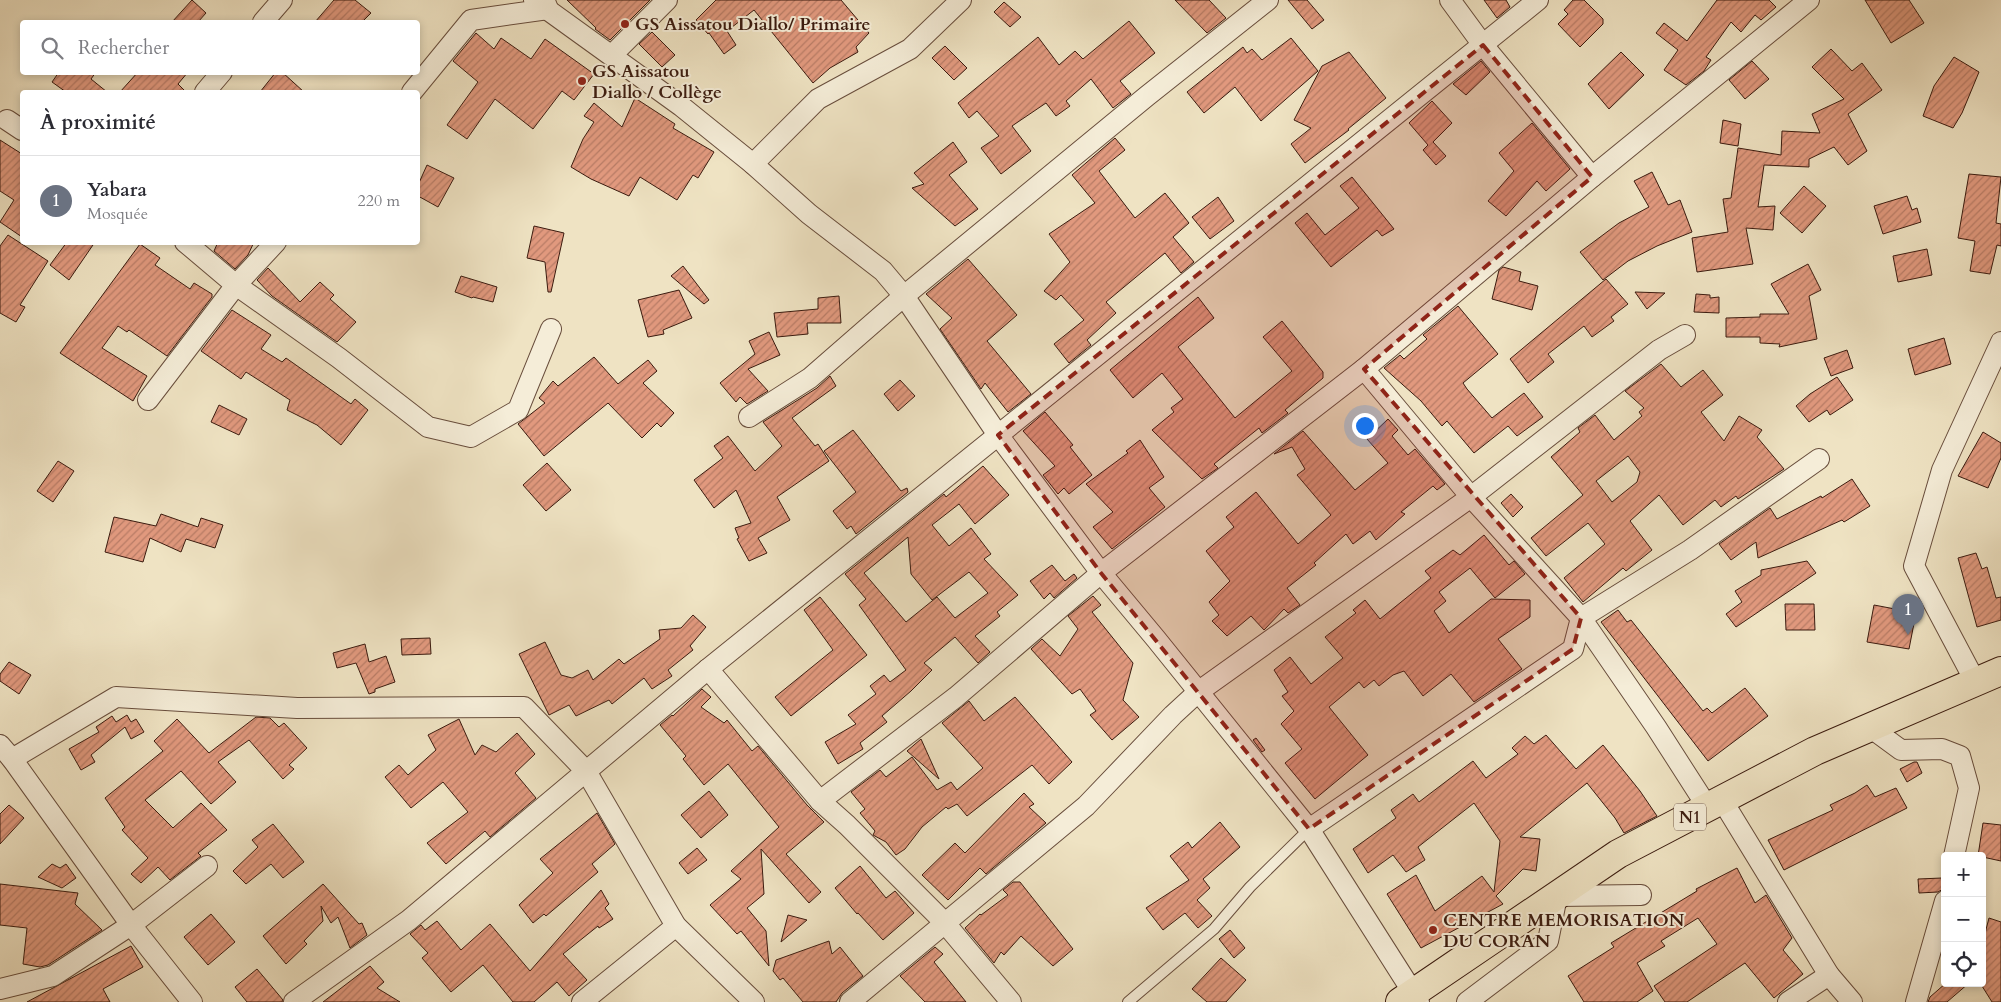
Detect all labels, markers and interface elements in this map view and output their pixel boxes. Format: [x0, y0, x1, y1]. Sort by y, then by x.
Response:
place label: GS Aissatou Diallo/ Primaire [635, 12, 871, 37]
marker: GS Aissatou Diallo/ Primaire [619, 18, 631, 30]
search box [20, 20, 420, 75]
icon: search [38, 34, 66, 62]
text: Rechercher [78, 35, 169, 61]
place label: GS Aissatou Diallo / Collège [592, 59, 722, 105]
marker: GS Aissatou Diallo / Collège [576, 75, 588, 87]
text: À proximité [40, 108, 156, 137]
text: Yabara [87, 177, 147, 203]
text: 1 [52, 190, 60, 212]
text: 220 m [358, 190, 400, 212]
text: Mosquée [87, 203, 148, 225]
your location [1352, 413, 1378, 439]
pin: 1 [1892, 594, 1924, 635]
road number: N1 [1674, 804, 1706, 830]
map controls [1941, 852, 1986, 987]
button: + [1941, 852, 1986, 897]
button: − [1941, 897, 1986, 942]
place label: CENTRE MEMORISATION DU CORAN [1443, 908, 1685, 954]
marker: CENTRE MEMORISATION DU CORAN [1427, 924, 1439, 936]
button: locate [1941, 942, 1986, 987]

